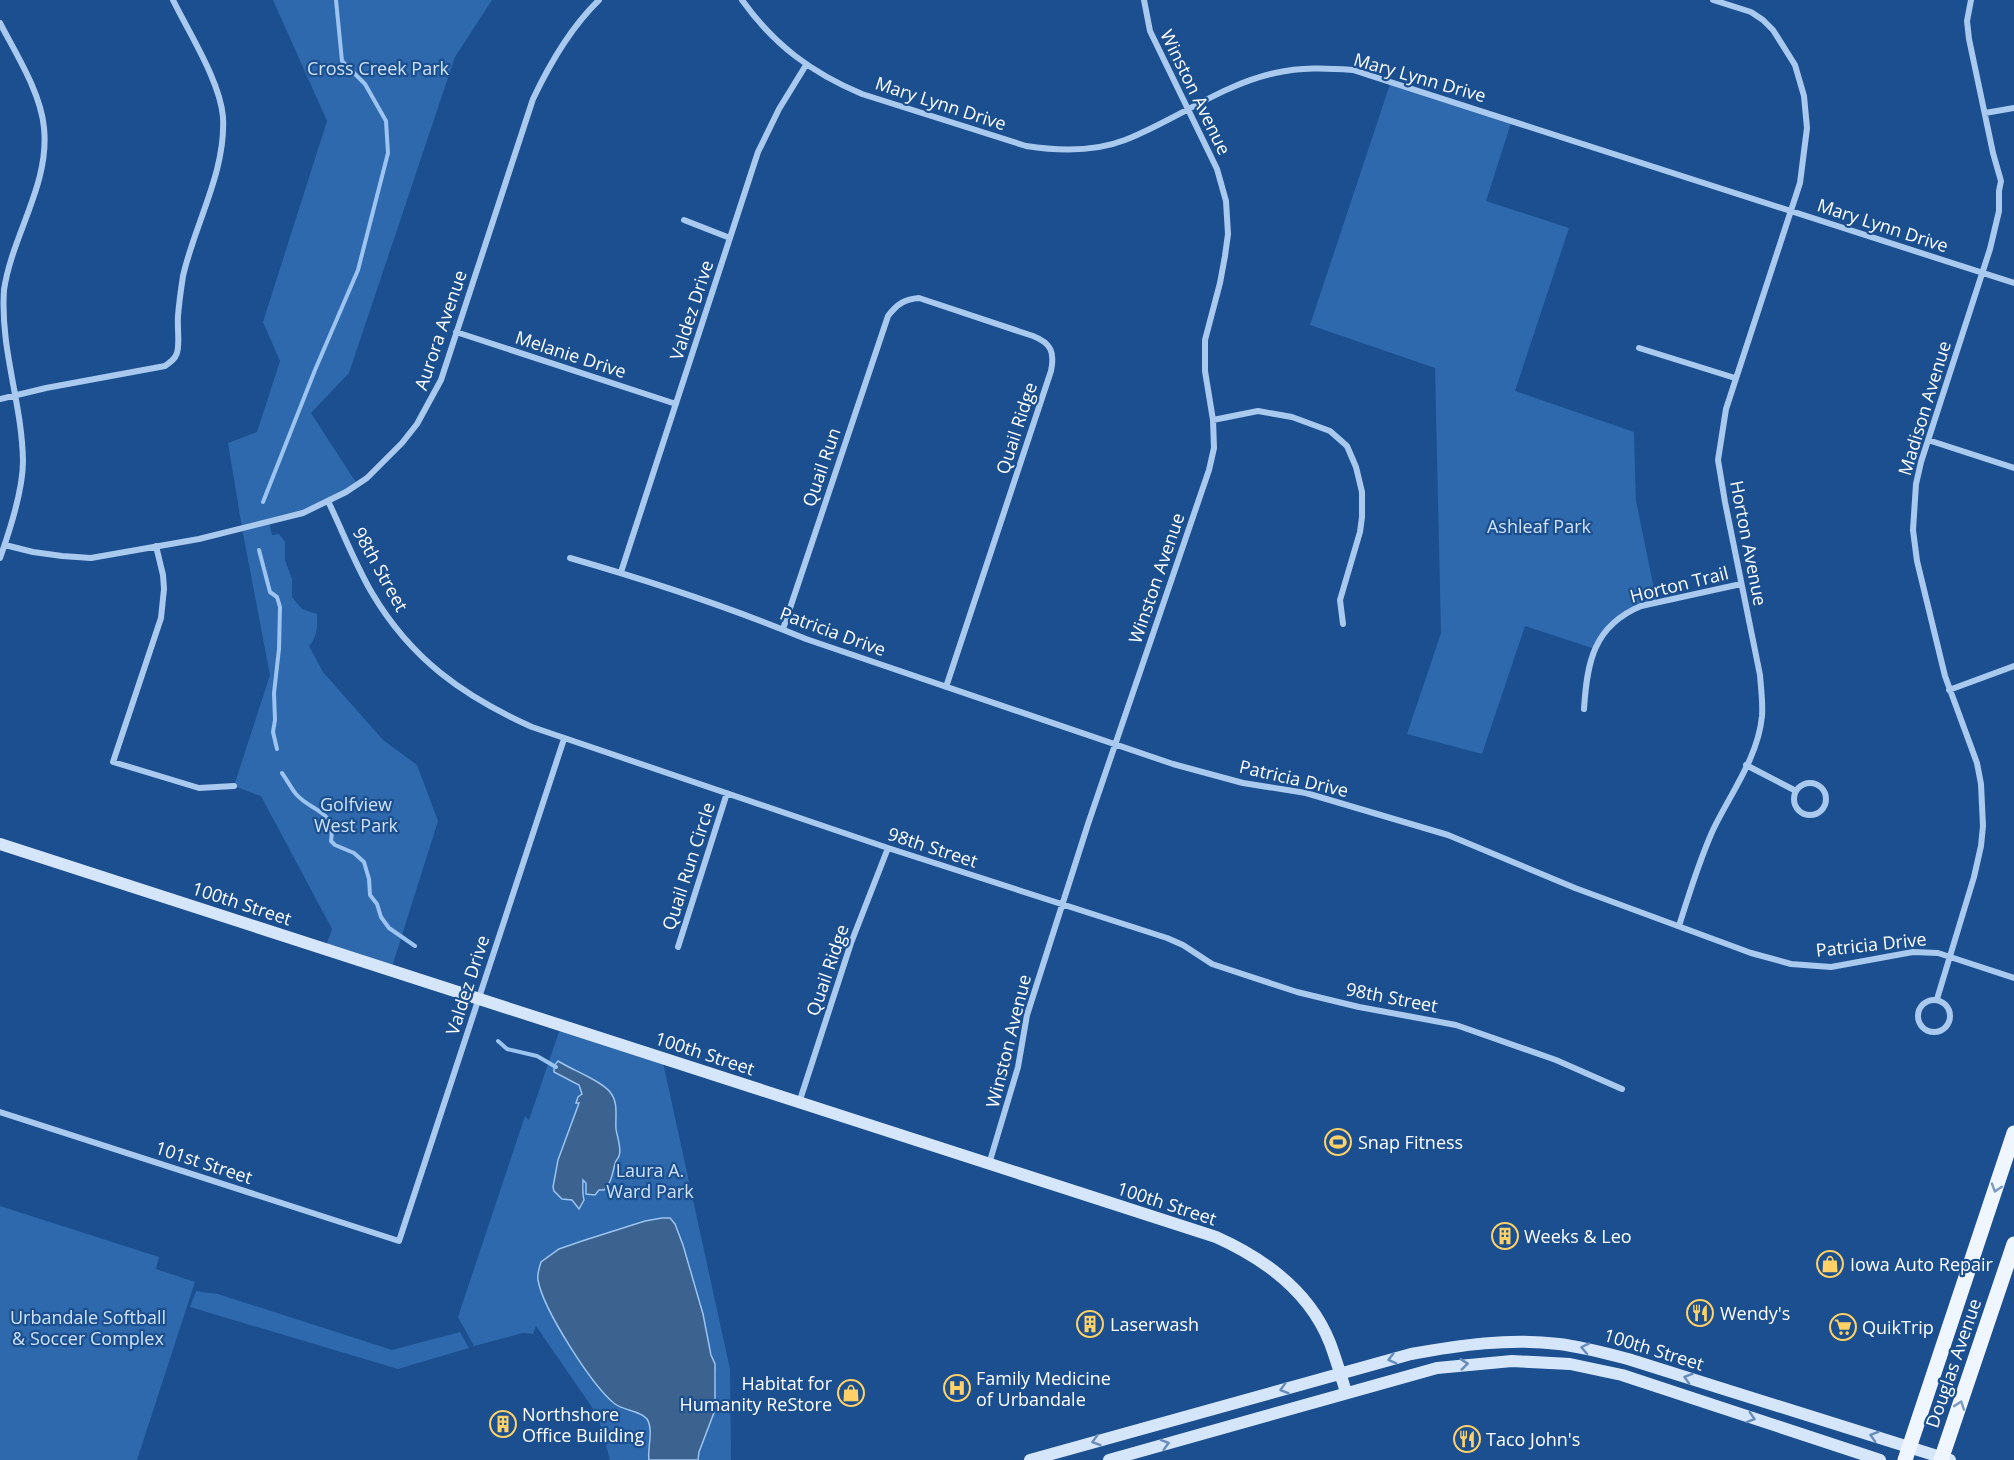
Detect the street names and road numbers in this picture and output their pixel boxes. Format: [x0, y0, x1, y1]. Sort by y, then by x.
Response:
street label: Winston Avenue [1155, 25, 1237, 159]
street label: Mary Lynn Drive [1351, 47, 1489, 107]
street label: Mary Lynn Drive [872, 71, 1010, 135]
street label: Mary Lynn Drive [1814, 193, 1952, 257]
street label: Valdez Drive [664, 257, 718, 363]
street label: Aurora Avenue [408, 267, 472, 393]
street label: Melanie Drive [512, 325, 630, 383]
street label: Madison Avenue [1892, 338, 1956, 478]
street label: Quail Ridge [990, 379, 1042, 477]
street label: Quail Run [796, 424, 846, 510]
street label: Horton Avenue [1725, 478, 1773, 608]
street label: Winston Avenue [1122, 510, 1190, 646]
street label: 98th Street [348, 523, 414, 615]
street label: Horton Trail [1627, 560, 1731, 608]
street label: Patricia Drive [777, 601, 889, 661]
street label: Patricia Drive [1237, 754, 1351, 802]
street label: Quail Run Circle [656, 799, 720, 933]
street label: 98th Street [885, 821, 981, 873]
street label: 100th Street [189, 876, 295, 930]
street label: Quail Ridge [800, 921, 854, 1019]
street label: Patricia Drive [1815, 926, 1927, 962]
street label: Valdez Drive [440, 932, 494, 1038]
street label: Winston Avenue [980, 972, 1036, 1110]
street label: 98th Street [1344, 976, 1440, 1018]
street label: 100th Street [652, 1026, 758, 1080]
street label: 101st Street [152, 1135, 256, 1189]
street label: 100th Street [1114, 1176, 1220, 1230]
street label: Douglas Avenue [1920, 1295, 1986, 1431]
street label: 100th Street [1601, 1322, 1707, 1376]

